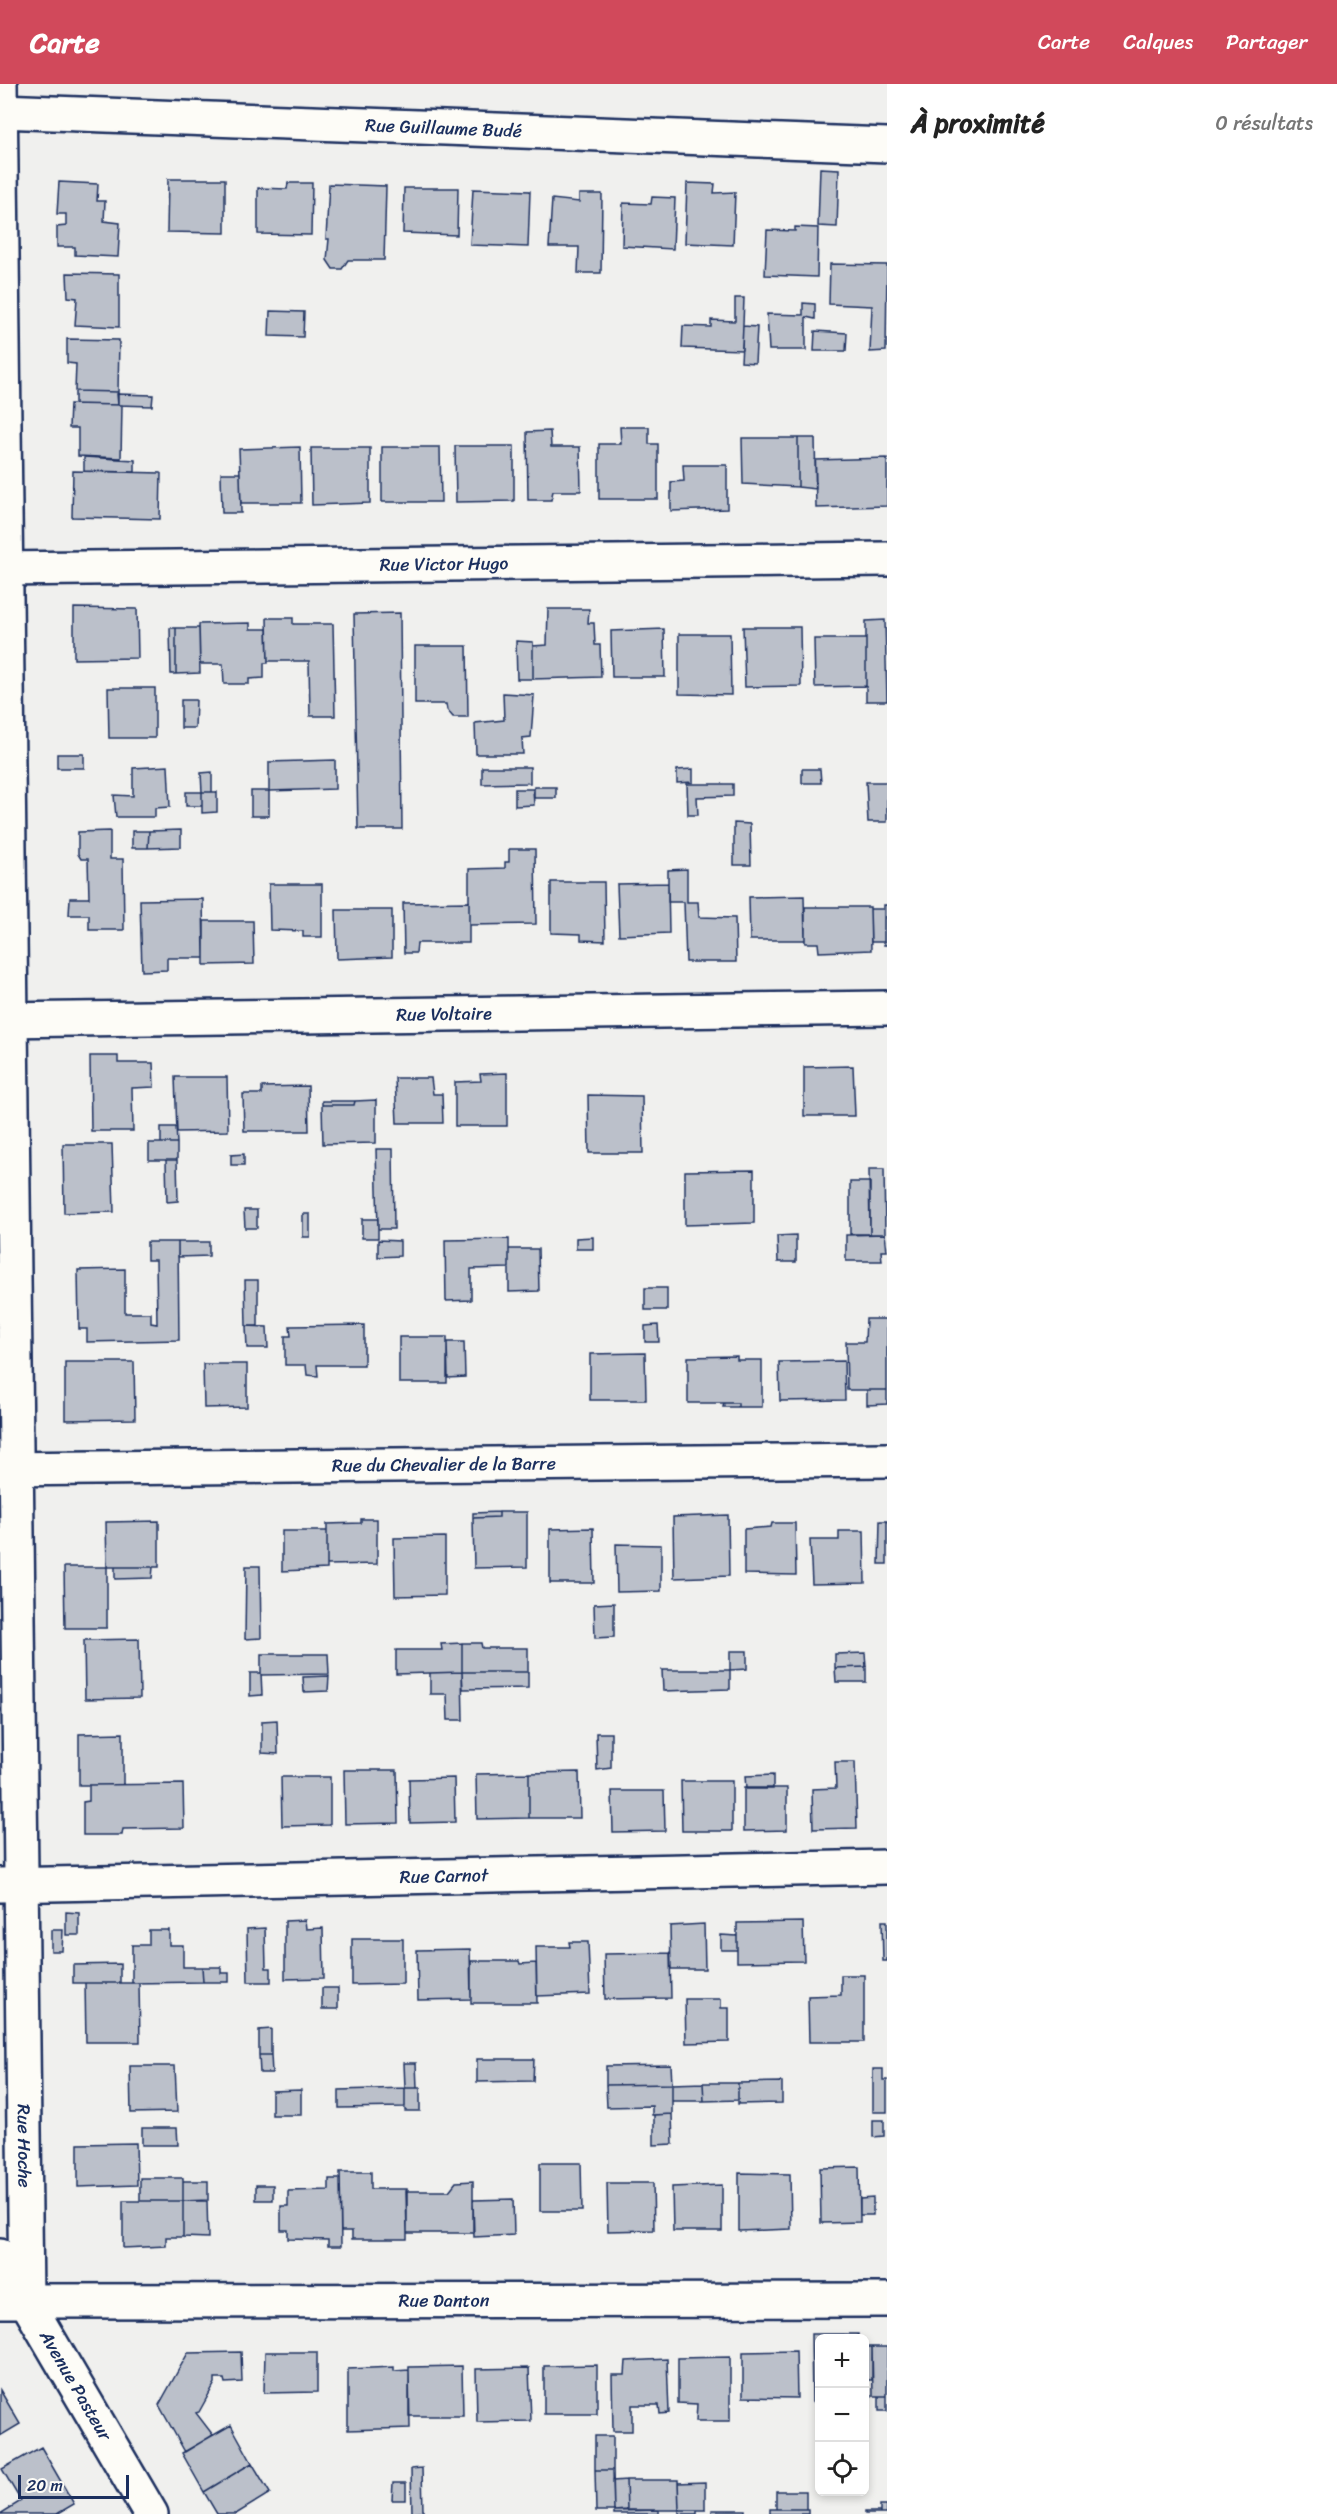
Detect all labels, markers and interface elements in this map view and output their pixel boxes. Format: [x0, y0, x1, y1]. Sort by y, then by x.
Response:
text: Carte [30, 18, 100, 67]
text: Carte [1038, 23, 1090, 61]
text: Calques [1123, 23, 1193, 61]
text: Partager [1226, 23, 1307, 61]
text: À proximité [911, 100, 1045, 146]
text: 0 résultats [1215, 106, 1313, 141]
street label: Rue Guillaume Budé [365, 109, 523, 147]
street label: Rue Victor Hugo [379, 547, 509, 581]
street label: Rue Voltaire [396, 997, 492, 1031]
street label: Rue du Chevalier de la Barre [332, 1447, 556, 1482]
street label: Rue Carnot [399, 1859, 489, 1893]
street label: Rue Hoche [8, 2104, 41, 2188]
street label: Rue Danton [399, 2284, 490, 2317]
street label: Avenue Pasteur [30, 2323, 122, 2448]
map controls [815, 2334, 869, 2496]
button: + [815, 2334, 869, 2388]
button: − [815, 2388, 869, 2442]
button: locate [815, 2442, 869, 2496]
text: 20 m [27, 2471, 63, 2500]
scale bar [18, 2472, 129, 2500]

